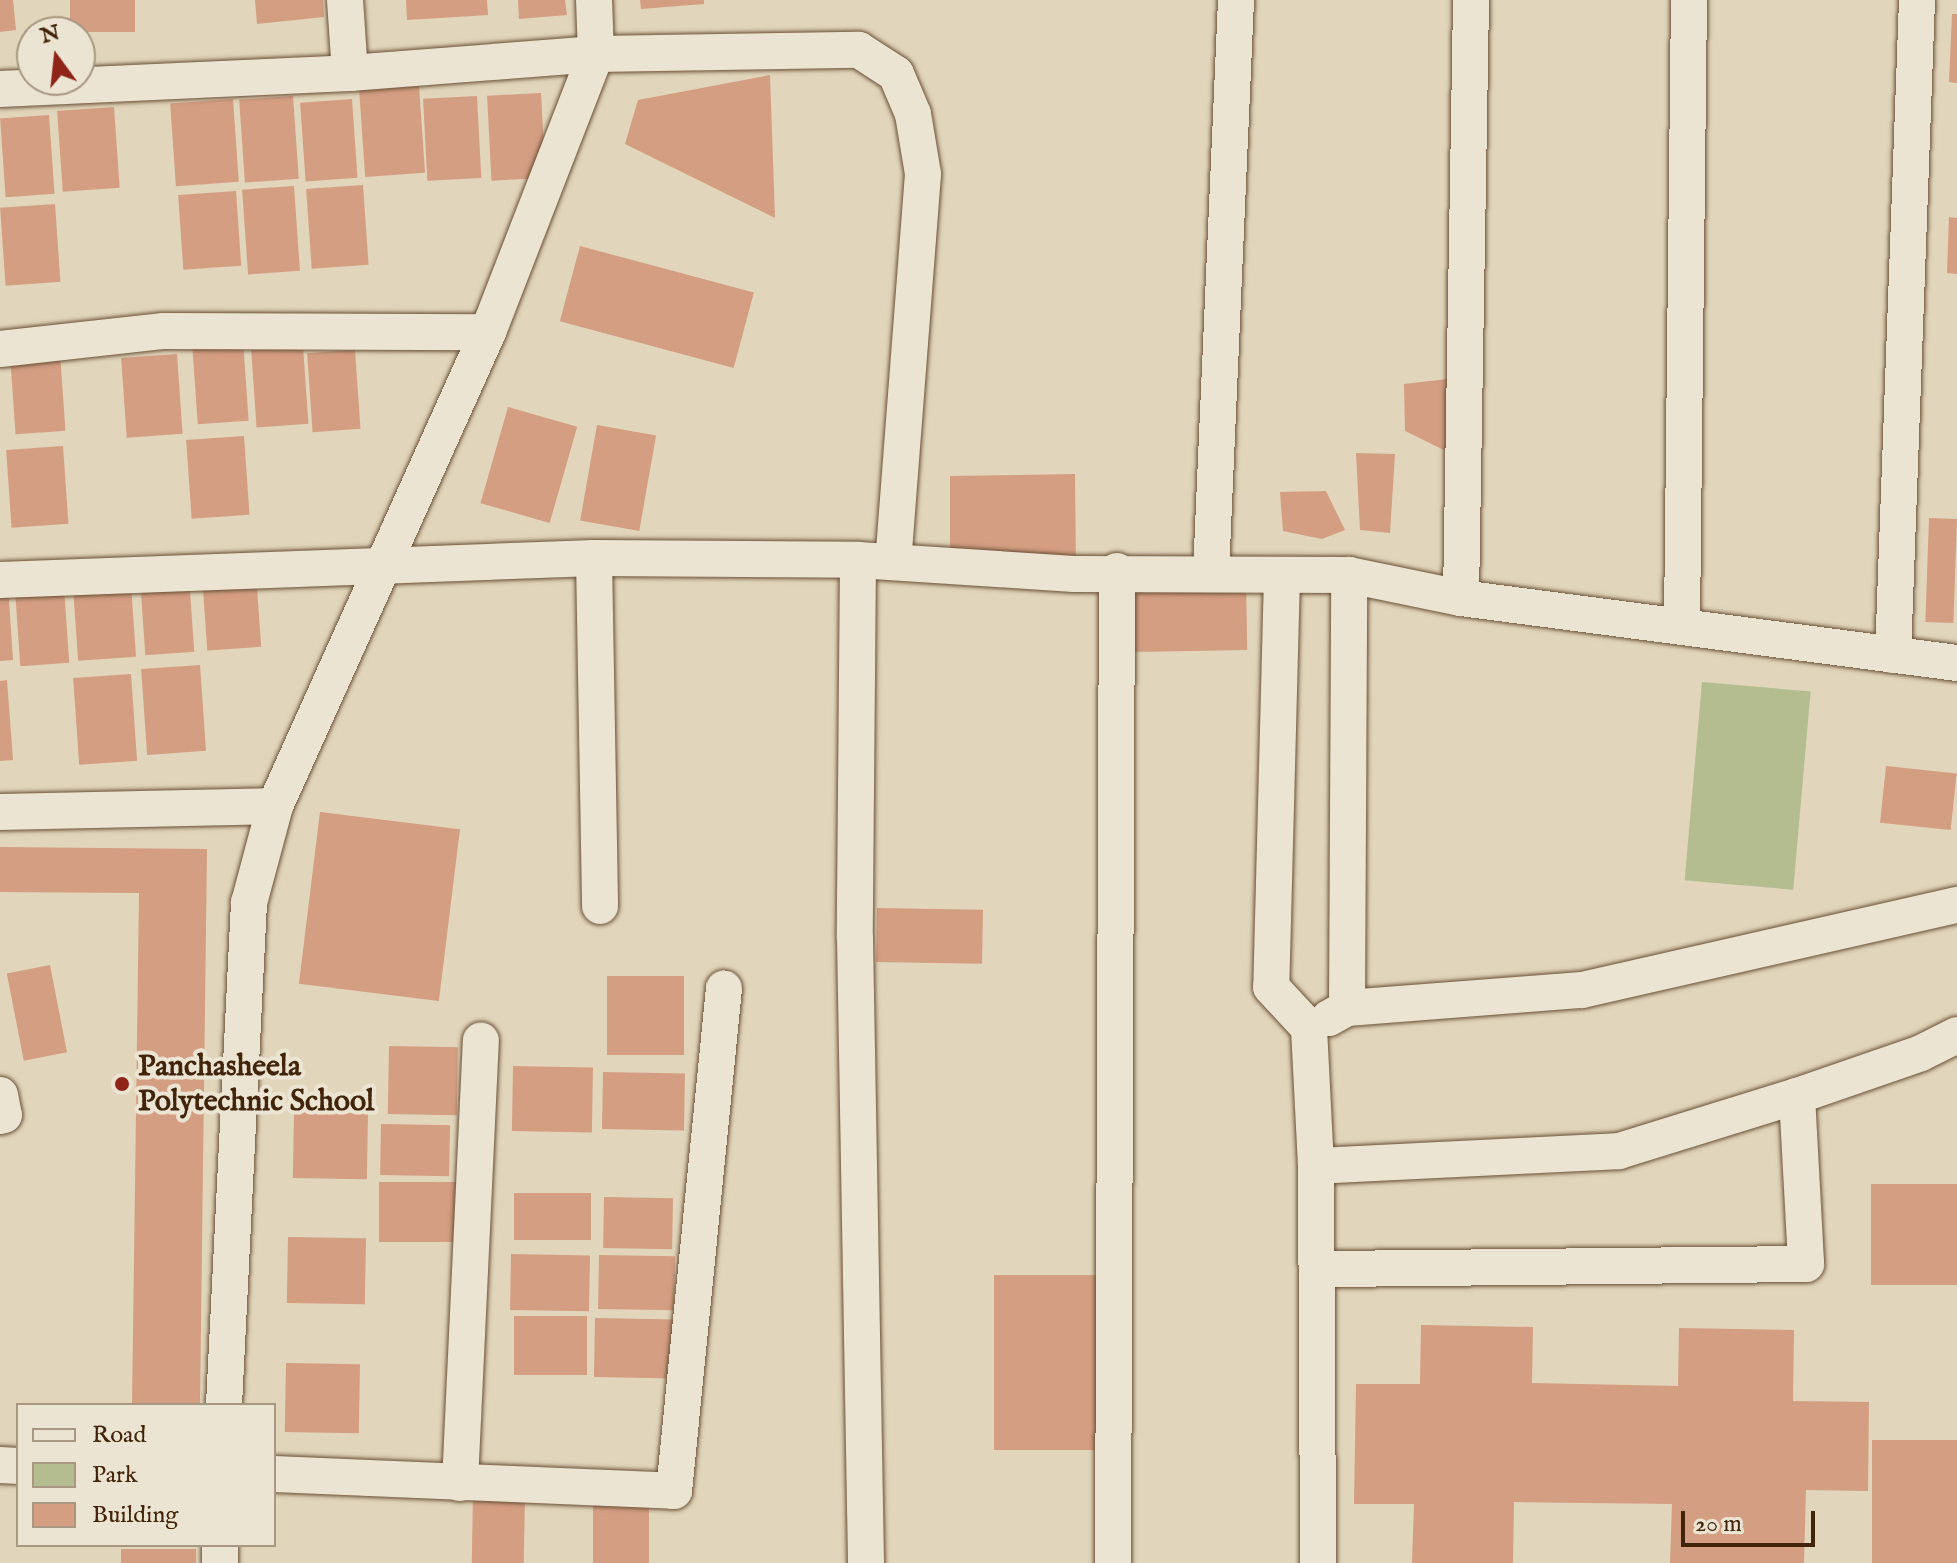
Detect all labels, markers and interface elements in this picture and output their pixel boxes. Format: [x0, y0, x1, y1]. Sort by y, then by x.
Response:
north arrow [16, 16, 96, 96]
text: N [37, 19, 63, 51]
place label: Panchasheela Polytechnic School [138, 1049, 374, 1120]
marker: Panchasheela Polytechnic School [113, 1075, 131, 1093]
legend [16, 1403, 276, 1547]
text: Road [92, 1420, 146, 1451]
text: Park [92, 1460, 138, 1491]
scale bar [1685, 1495, 1819, 1545]
text: Building [92, 1500, 178, 1531]
text: 20 m [1695, 1509, 1742, 1540]

